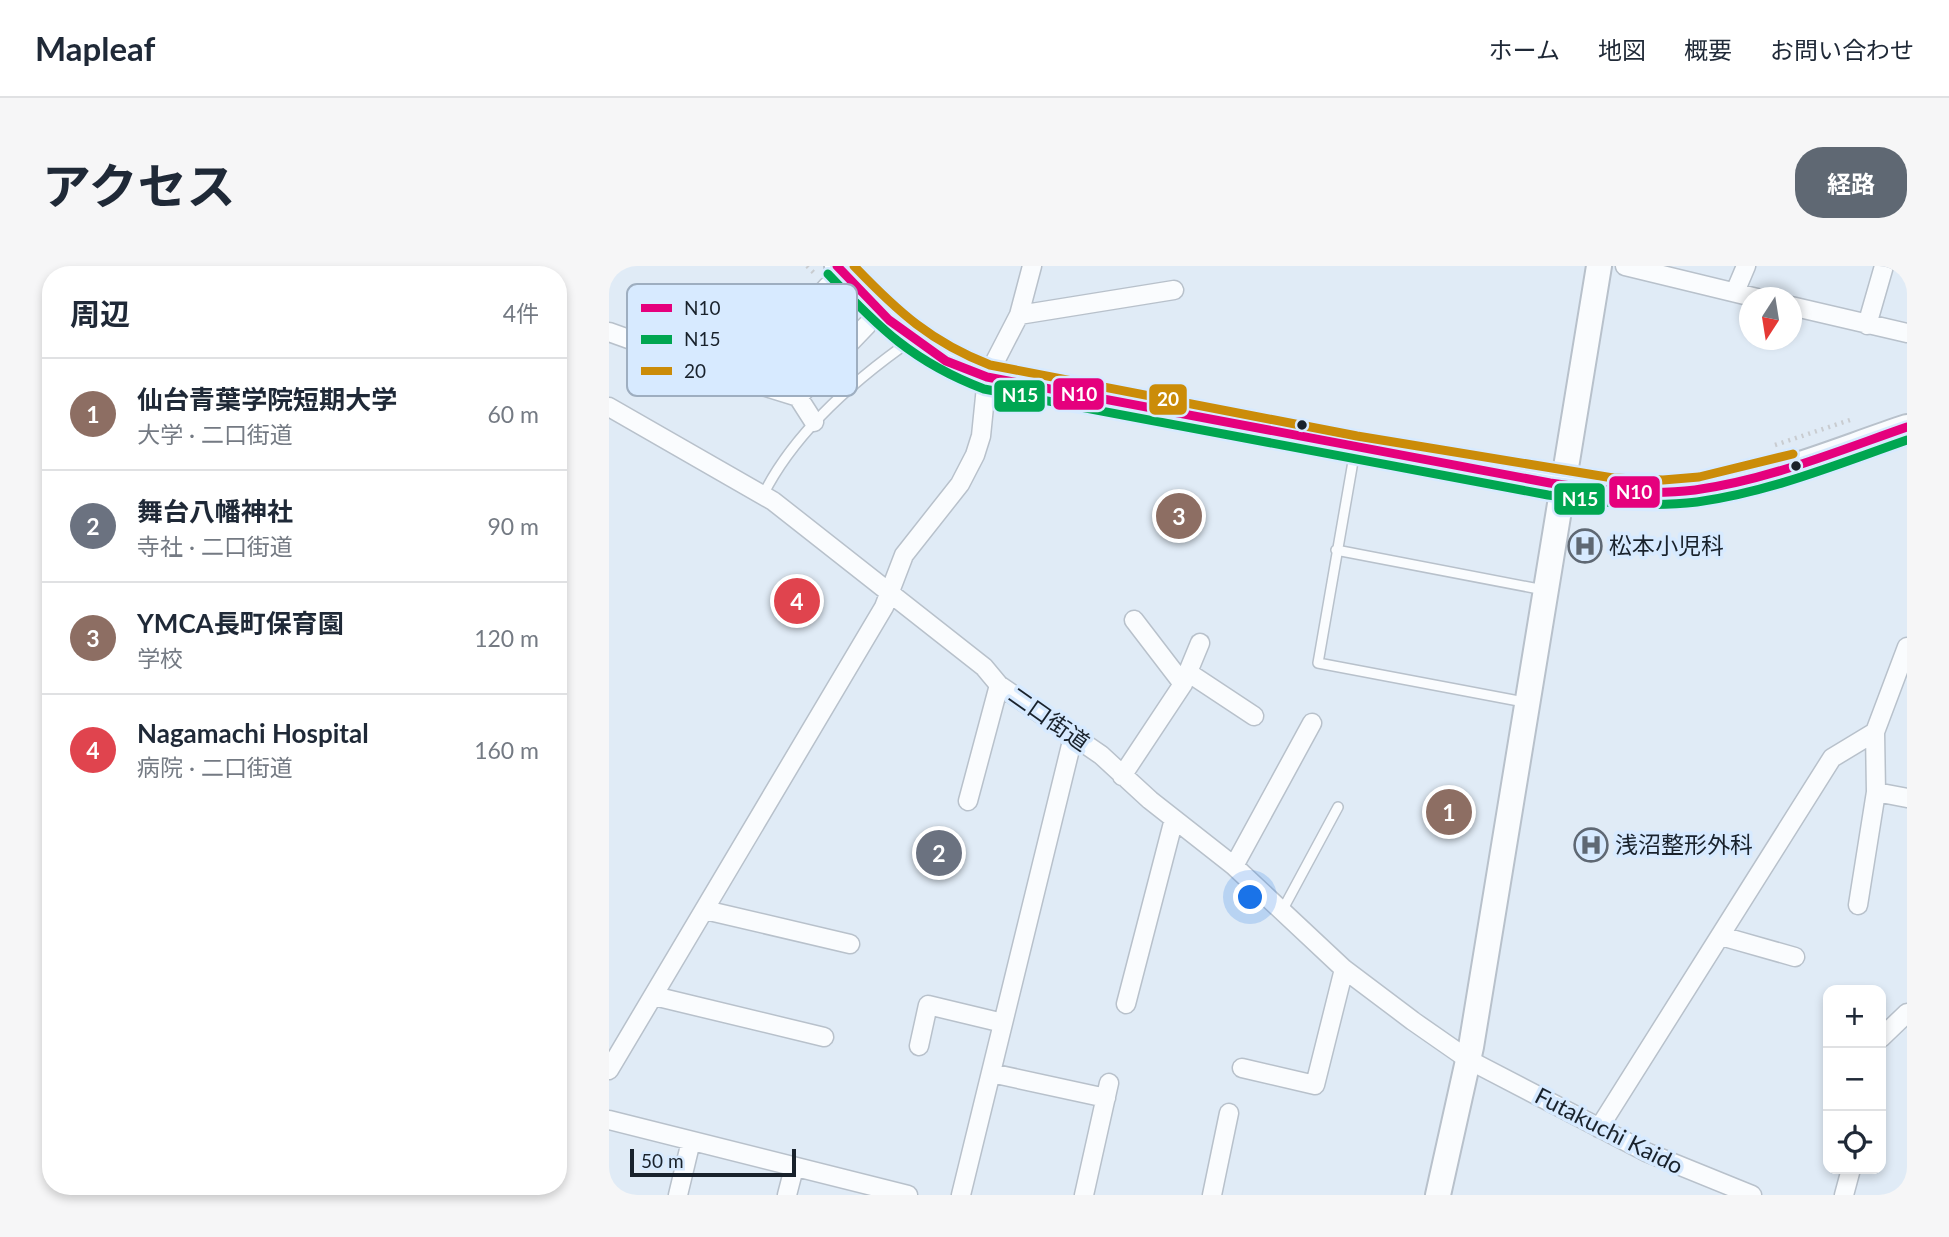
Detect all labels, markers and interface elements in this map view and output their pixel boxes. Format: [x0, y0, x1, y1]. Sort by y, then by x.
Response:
text: Mapleaf [35, 28, 155, 68]
text: ホーム [1489, 35, 1560, 64]
text: 地図 [1598, 35, 1646, 64]
text: 概要 [1684, 35, 1732, 64]
text: お問い合わせ [1770, 35, 1914, 64]
button: 経路 [1795, 147, 1907, 218]
text: アクセス [42, 156, 236, 214]
legend [627, 284, 857, 396]
north arrow [1739, 287, 1802, 350]
text: 周辺 [70, 295, 130, 331]
text: N10 [684, 296, 721, 319]
text: 4件 [503, 299, 539, 327]
text: N15 [684, 327, 721, 350]
text: 20 [684, 359, 706, 382]
line badge: N10 [1052, 377, 1105, 411]
line badge: N15 [993, 379, 1046, 413]
text: N10 [1061, 382, 1097, 405]
text: 仙台青葉学院短期大学 [137, 383, 397, 415]
text: N15 [1002, 383, 1038, 406]
line badge: 20 [1148, 383, 1188, 416]
text: 20 [1157, 387, 1179, 410]
text: 1 [86, 400, 100, 428]
text: 60 m [488, 400, 539, 428]
unlabelled marker [1295, 418, 1309, 432]
text: 大学 · 二口街道 [137, 420, 293, 448]
unlabelled marker [1789, 459, 1803, 473]
line badge: N10 [1608, 475, 1661, 509]
text: N10 [1616, 480, 1652, 503]
line badge: N15 [1553, 482, 1606, 516]
text: N15 [1562, 487, 1598, 510]
pin: 3 [1156, 490, 1202, 542]
text: 舞台八幡神社 [137, 495, 293, 527]
text: 2 [86, 512, 100, 540]
text: 90 m [488, 512, 539, 540]
hospital icon: 松本小児科 [1566, 527, 1604, 565]
place label: 松本小児科 [1609, 531, 1724, 559]
text: 寺社 · 二口街道 [137, 532, 293, 560]
pin: 4 [774, 575, 820, 627]
text: YMCA長町保育園 [137, 607, 344, 639]
text: 3 [86, 624, 100, 652]
text: 120 m [474, 624, 539, 652]
text: 学校 [137, 644, 183, 672]
street label: 二口街道 [1004, 680, 1095, 756]
text: Nagamachi Hospital [137, 717, 369, 749]
text: 4 [86, 736, 100, 764]
text: 160 m [474, 736, 539, 764]
text: 病院 · 二口街道 [137, 753, 293, 781]
pin: 1 [1426, 786, 1472, 838]
hospital icon: 浅沼整形外科 [1572, 826, 1610, 864]
pin: 2 [916, 827, 962, 879]
place label: 浅沼整形外科 [1615, 830, 1753, 858]
your location [1233, 880, 1267, 914]
map controls [1823, 985, 1886, 1174]
button: + [1823, 985, 1886, 1048]
button: − [1823, 1048, 1886, 1111]
street label: Futakuchi Kaido [1531, 1081, 1688, 1179]
button: locate [1823, 1111, 1886, 1174]
scale bar [630, 1146, 796, 1178]
text: 50 m [641, 1149, 684, 1172]

